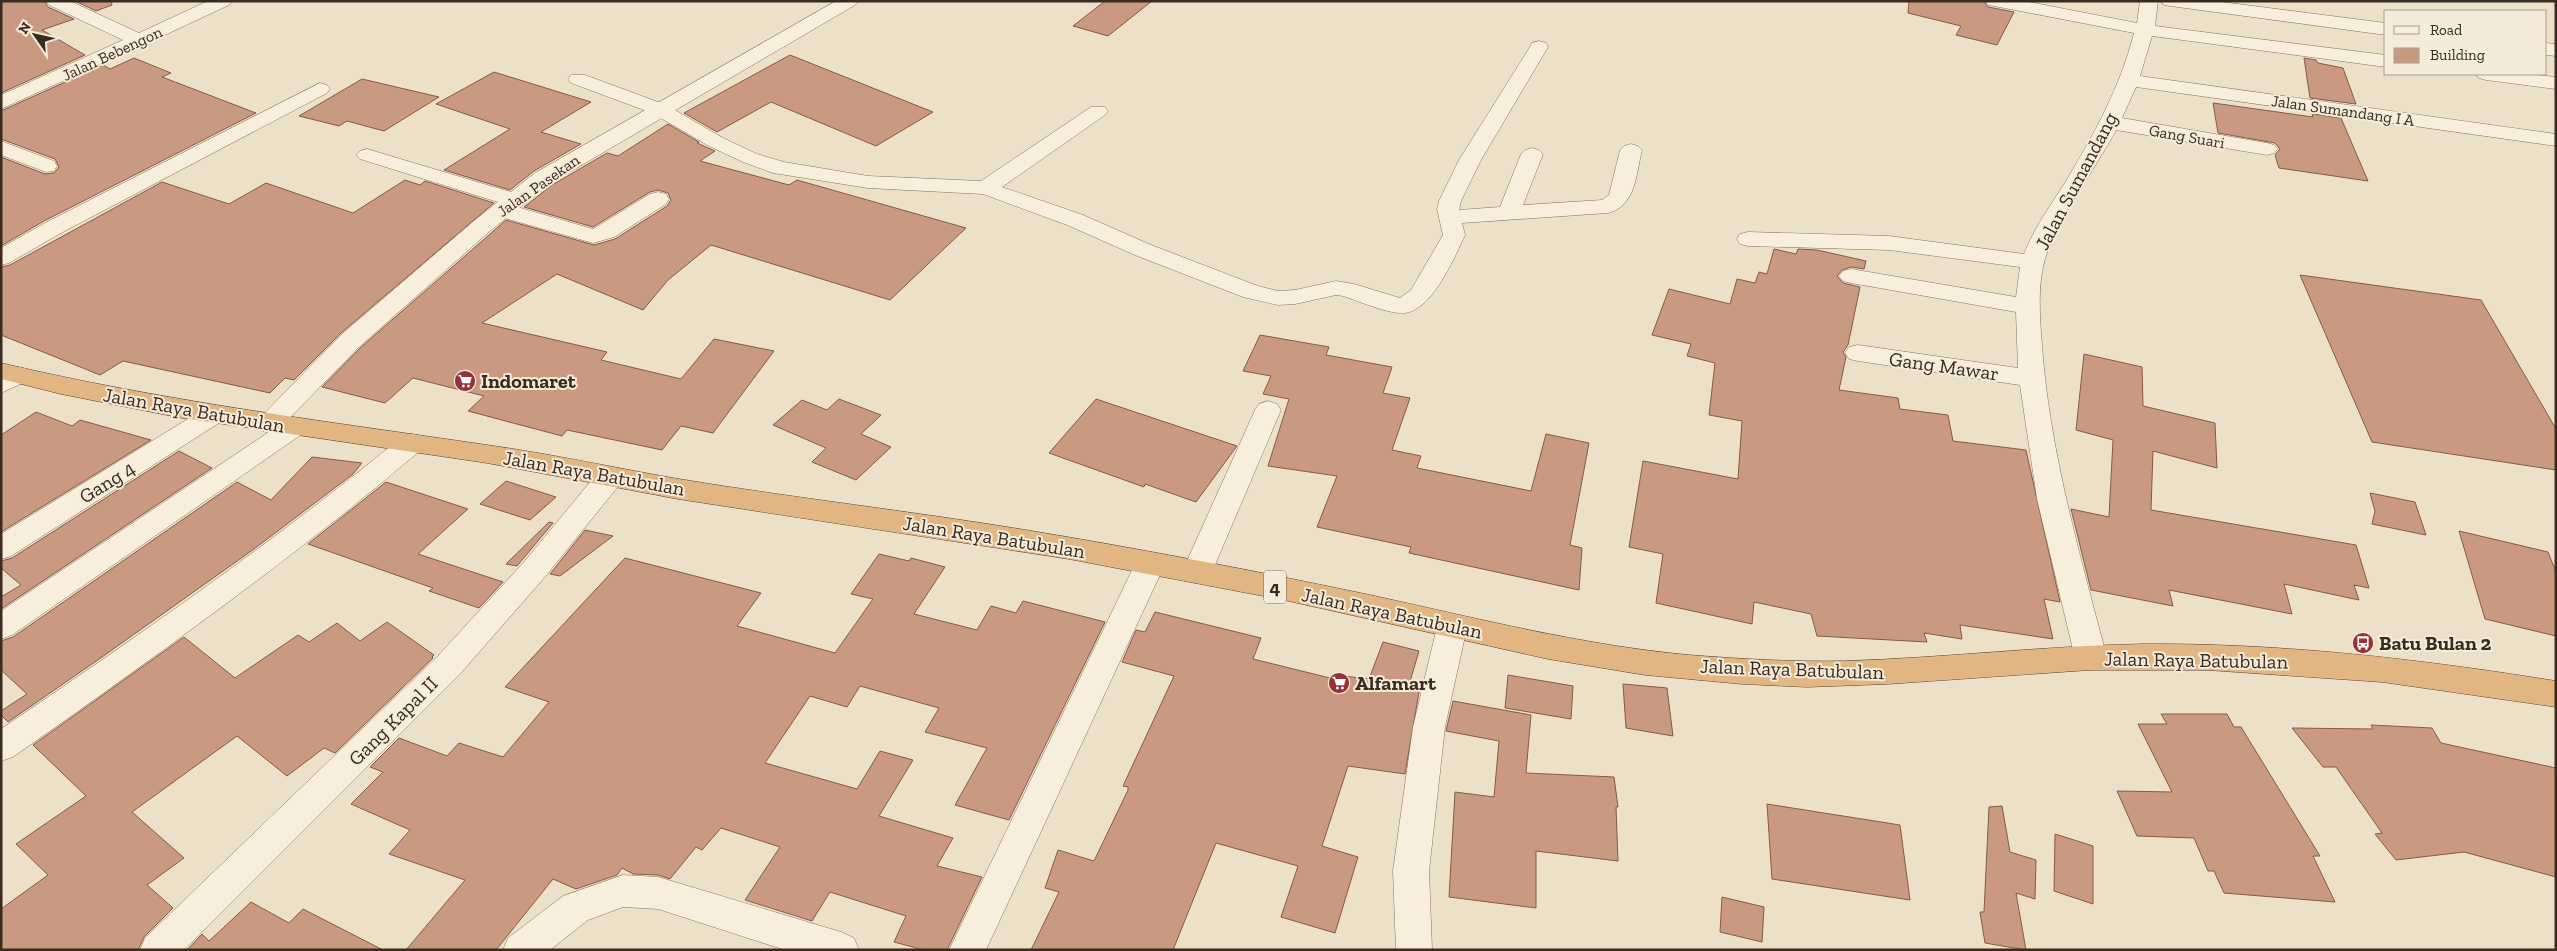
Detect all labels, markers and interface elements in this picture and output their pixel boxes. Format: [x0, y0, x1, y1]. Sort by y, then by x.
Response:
north arrow [10, 10, 60, 60]
legend [2384, 10, 2547, 75]
text: N [15, 19, 35, 37]
text: Road [2430, 21, 2463, 39]
street label: Jalan Bebengon [59, 22, 166, 85]
text: Building [2430, 46, 2485, 64]
street label: Jalan Sumandang I A [2270, 91, 2416, 130]
street label: Jalan Sumandang [2030, 108, 2122, 254]
street label: Gang Suari [2147, 120, 2227, 153]
street label: Jalan Pasekan [494, 150, 584, 221]
street label: Gang Mawar [1888, 346, 2000, 386]
supermarket icon: Indomaret [453, 369, 477, 393]
place label: Indomaret [481, 369, 577, 393]
street label: Jalan Raya Batubulan [101, 382, 287, 438]
street label: Jalan Raya Batubulan [501, 445, 687, 501]
street label: Gang 4 [75, 455, 139, 508]
street label: Jalan Raya Batubulan [901, 511, 1087, 563]
road number: 4 [1264, 570, 1286, 604]
street label: Jalan Raya Batubulan [1300, 582, 1485, 644]
bus stop icon: Batu Bulan 2 [2351, 631, 2375, 655]
place label: Batu Bulan 2 [2379, 631, 2492, 655]
street label: Jalan Raya Batubulan [2104, 646, 2289, 674]
street label: Jalan Raya Batubulan [1700, 654, 1885, 684]
street label: Gang Kapal II [343, 671, 443, 771]
supermarket icon: Alfamart [1327, 671, 1351, 695]
place label: Alfamart [1355, 671, 1437, 695]

